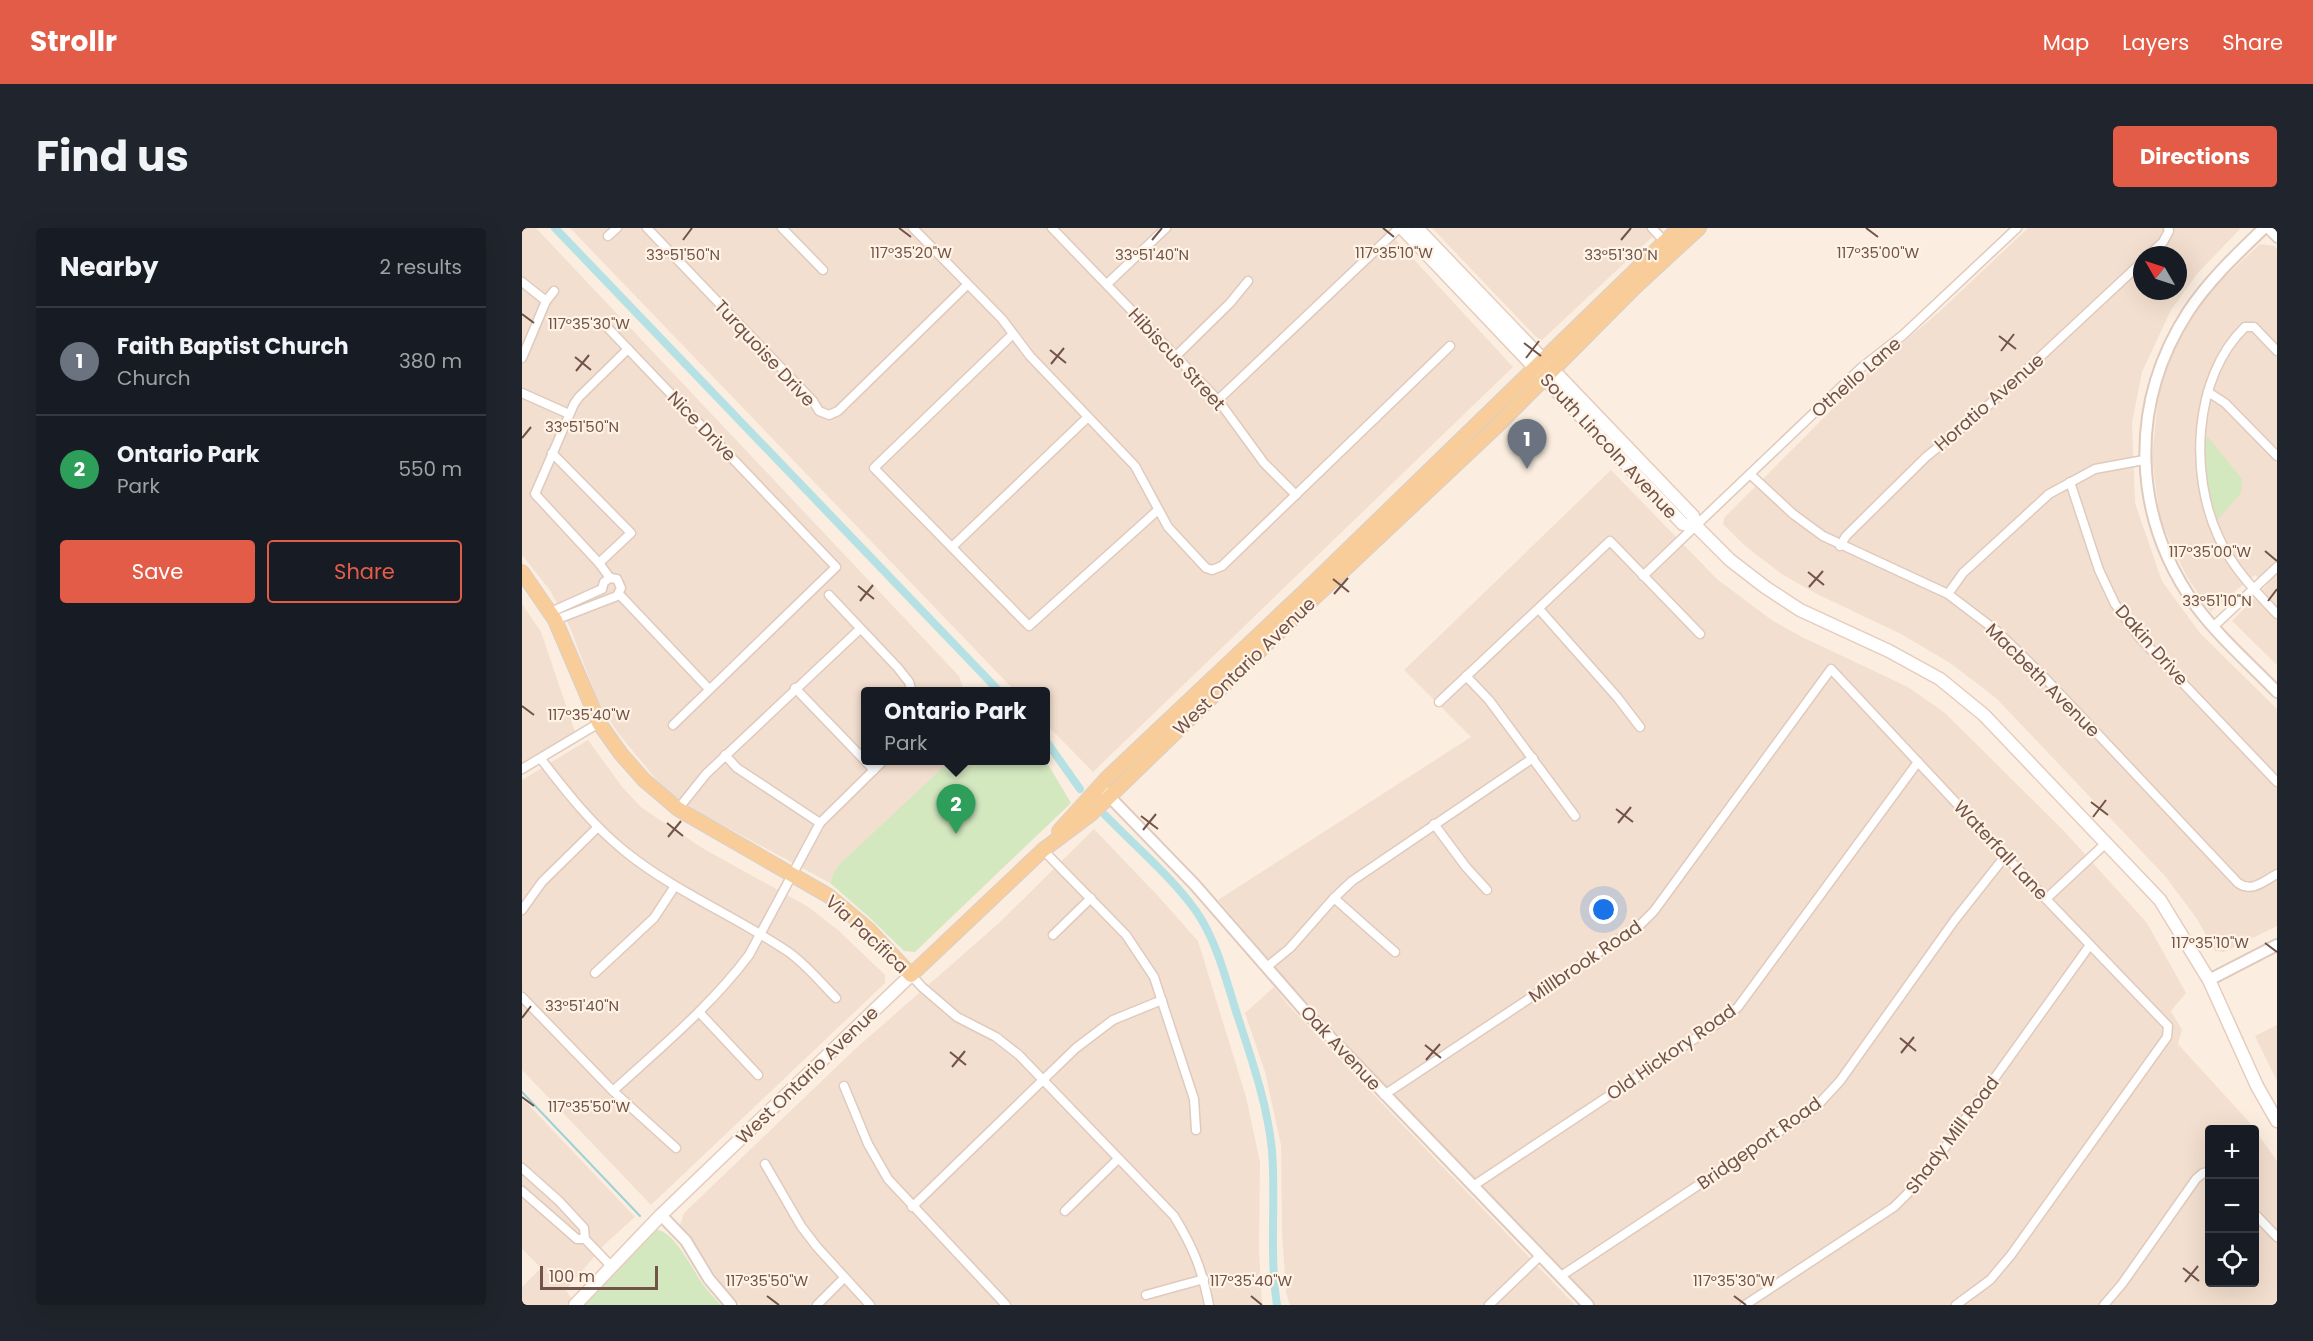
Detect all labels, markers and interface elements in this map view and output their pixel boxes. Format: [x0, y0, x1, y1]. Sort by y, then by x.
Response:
text: Strollr [30, 22, 117, 61]
text: Map [2043, 28, 2089, 57]
text: Layers [2122, 28, 2189, 57]
text: Share [2222, 28, 2283, 57]
button: Directions [2113, 126, 2277, 187]
text: Find us [36, 127, 189, 186]
text: 117°35'20"W [870, 242, 952, 263]
text: 117°35'10"W [1355, 242, 1433, 263]
text: 117°35'00"W [1837, 242, 1920, 263]
text: 33°51'50"N [646, 244, 720, 265]
text: 33°51'40"N [1115, 244, 1189, 265]
text: 33°51'30"N [1584, 244, 1658, 265]
north arrow [2133, 246, 2187, 300]
text: Nearby [60, 249, 158, 285]
text: 2 results [379, 253, 462, 281]
street label: Turquoise Drive [709, 294, 821, 412]
street label: Hibiscus Street [1123, 302, 1231, 416]
text: 117°35'30"W [548, 313, 630, 334]
text: Faith Baptist Church [117, 331, 349, 362]
street label: Othello Lane [1806, 331, 1906, 423]
text: 1 [76, 347, 83, 375]
text: 380 m [399, 347, 462, 375]
street label: Horatio Avenue [1929, 347, 2049, 457]
text: Church [117, 364, 190, 392]
street label: South Lincoln Avenue [1535, 368, 1683, 524]
street label: Nice Drive [662, 385, 742, 467]
text: 33°51'50"N [545, 416, 619, 437]
pin: 1 [1508, 420, 1546, 469]
text: Ontario Park [117, 439, 259, 470]
text: 2 [74, 455, 85, 483]
text: 550 m [398, 455, 462, 483]
text: Park [117, 472, 160, 500]
button: Save [60, 540, 255, 603]
button: Share [267, 540, 462, 603]
text: 117°35'00"W [2169, 541, 2252, 562]
text: 33°51'10"N [2182, 590, 2252, 611]
street label: West Ontario Avenue [1167, 591, 1321, 741]
street label: Dakin Drive [2110, 599, 2194, 691]
street label: Macbeth Avenue [1980, 617, 2106, 743]
popup [861, 687, 1050, 765]
text: Ontario Park [884, 696, 1027, 727]
text: 117°35'40"W [548, 704, 631, 725]
text: Park [884, 729, 927, 757]
pin: 2 [936, 784, 976, 834]
street label: Waterfall Lane [1948, 794, 2054, 906]
street label: Via Pacifica [820, 889, 914, 979]
your location [1589, 895, 1618, 924]
street label: Millbrook Road [1523, 914, 1647, 1008]
text: 117°35'10"W [2171, 932, 2249, 953]
text: 33°51'40"N [545, 995, 619, 1016]
street label: Old Hickory Road [1601, 998, 1741, 1106]
street label: West Ontario Avenue [730, 1000, 884, 1150]
street label: Oak Avenue [1295, 1000, 1387, 1096]
street label: Shady Mill Road [1899, 1071, 2005, 1199]
street label: Bridgeport Road [1692, 1091, 1826, 1195]
text: 117°35'50"W [548, 1096, 631, 1117]
map controls [2205, 1125, 2259, 1287]
button: + [2205, 1125, 2259, 1179]
button: − [2205, 1179, 2259, 1233]
button: locate [2205, 1233, 2259, 1287]
scale bar [540, 1263, 658, 1290]
text: 100 m [549, 1265, 595, 1288]
text: 117°35'50"W [726, 1270, 809, 1291]
text: 117°35'40"W [1210, 1270, 1293, 1291]
text: 117°35'30"W [1693, 1270, 1775, 1291]

